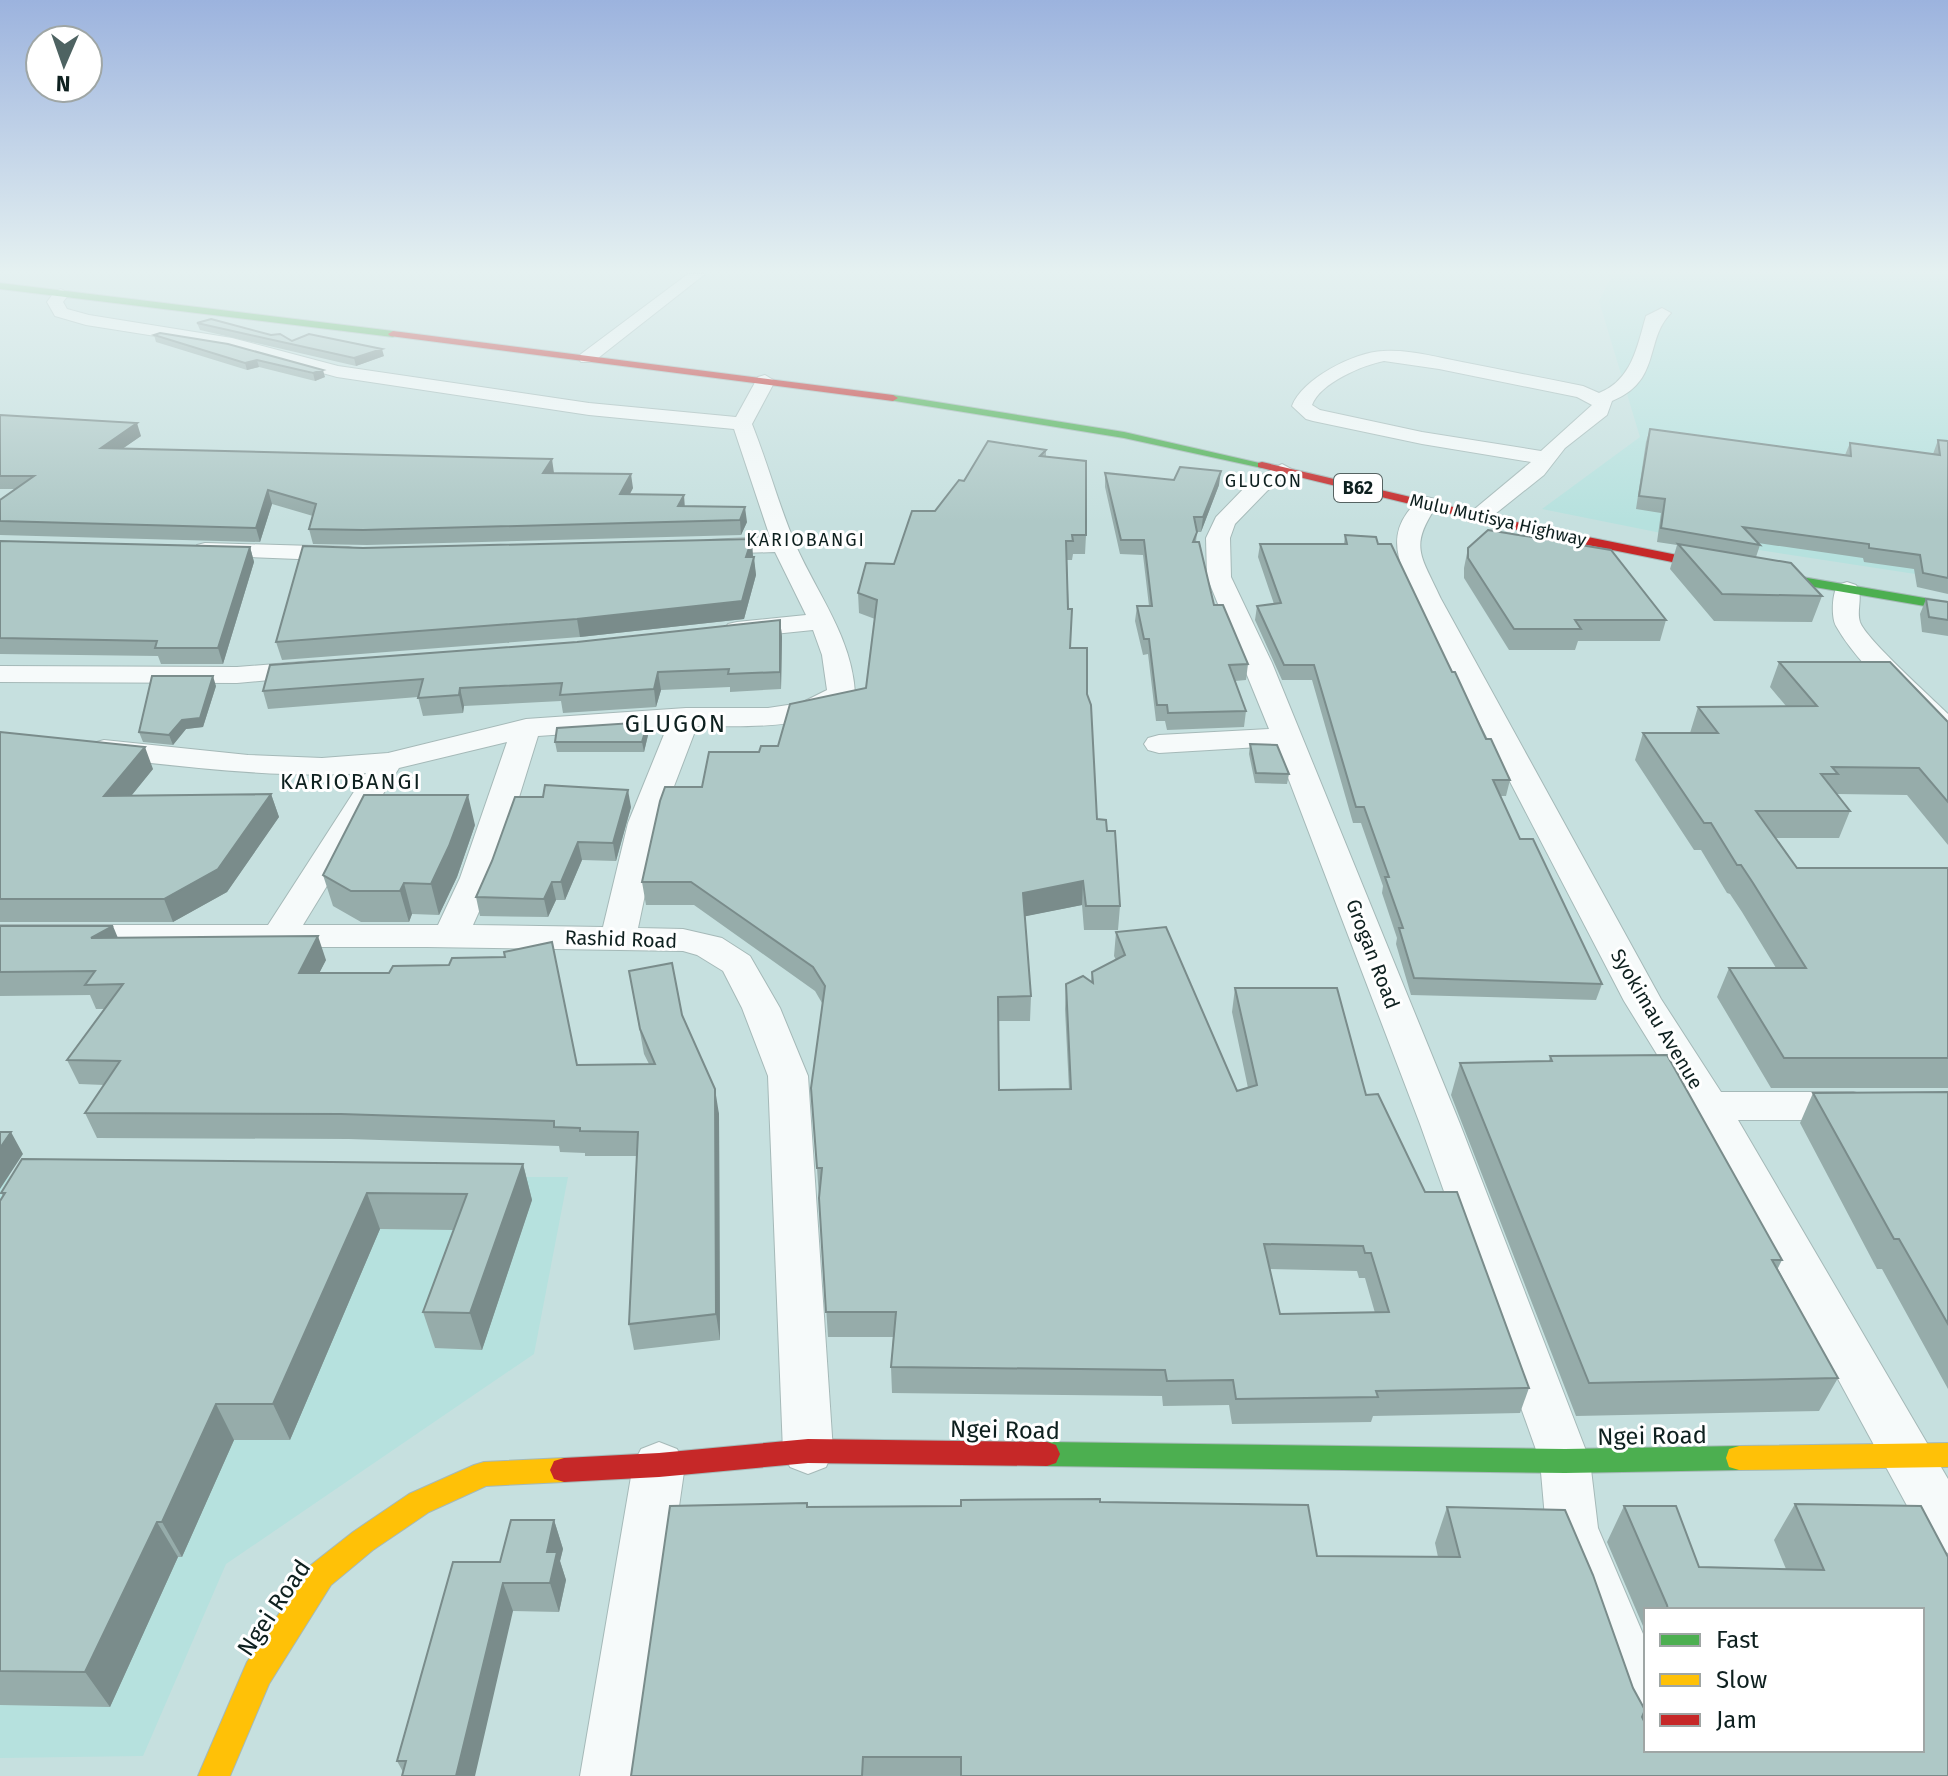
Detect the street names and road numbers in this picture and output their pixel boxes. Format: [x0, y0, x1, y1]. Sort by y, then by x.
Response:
road number: B62 [1334, 474, 1382, 502]
street label: Mulu Mutisya Highway [1408, 489, 1589, 551]
street label: Grogan Road [1341, 896, 1405, 1012]
street label: Rashid Road [564, 925, 678, 953]
street label: Syokimau Avenue [1606, 945, 1708, 1093]
street label: Ngei Road [950, 1415, 1060, 1445]
street label: Ngei Road [1597, 1421, 1707, 1451]
street label: Ngei Road [232, 1555, 316, 1661]

